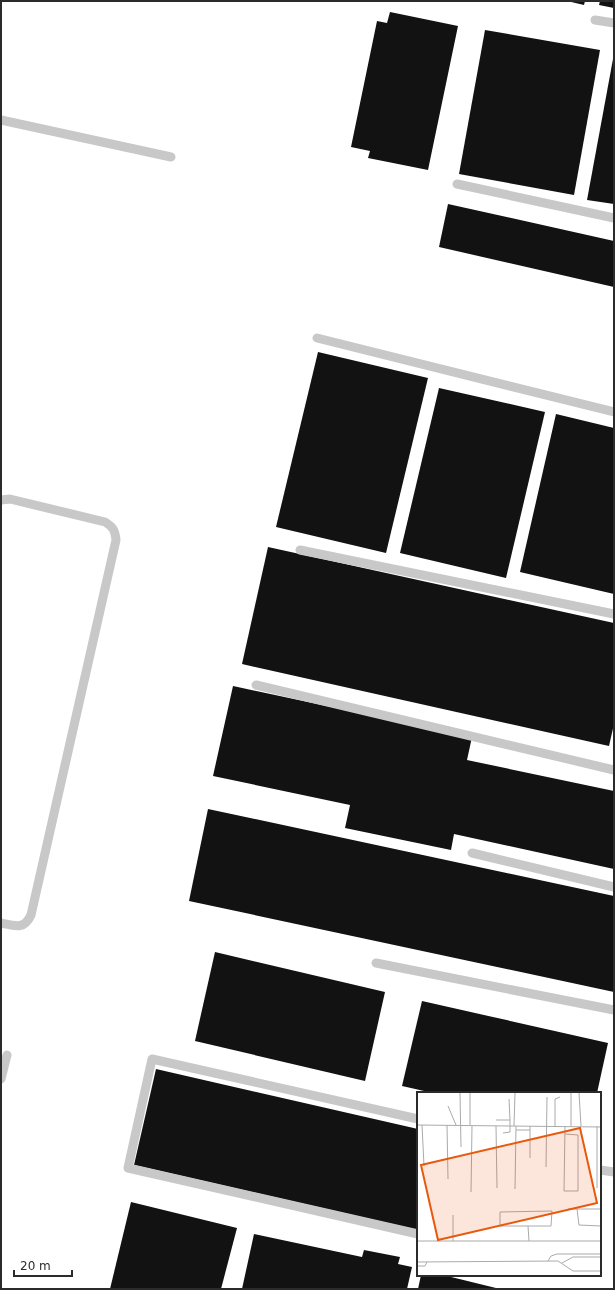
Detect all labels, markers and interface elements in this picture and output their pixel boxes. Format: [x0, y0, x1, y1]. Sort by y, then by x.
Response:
inset map [417, 1092, 601, 1276]
scale bar [14, 1252, 72, 1278]
text: 20 m [20, 1259, 51, 1273]

